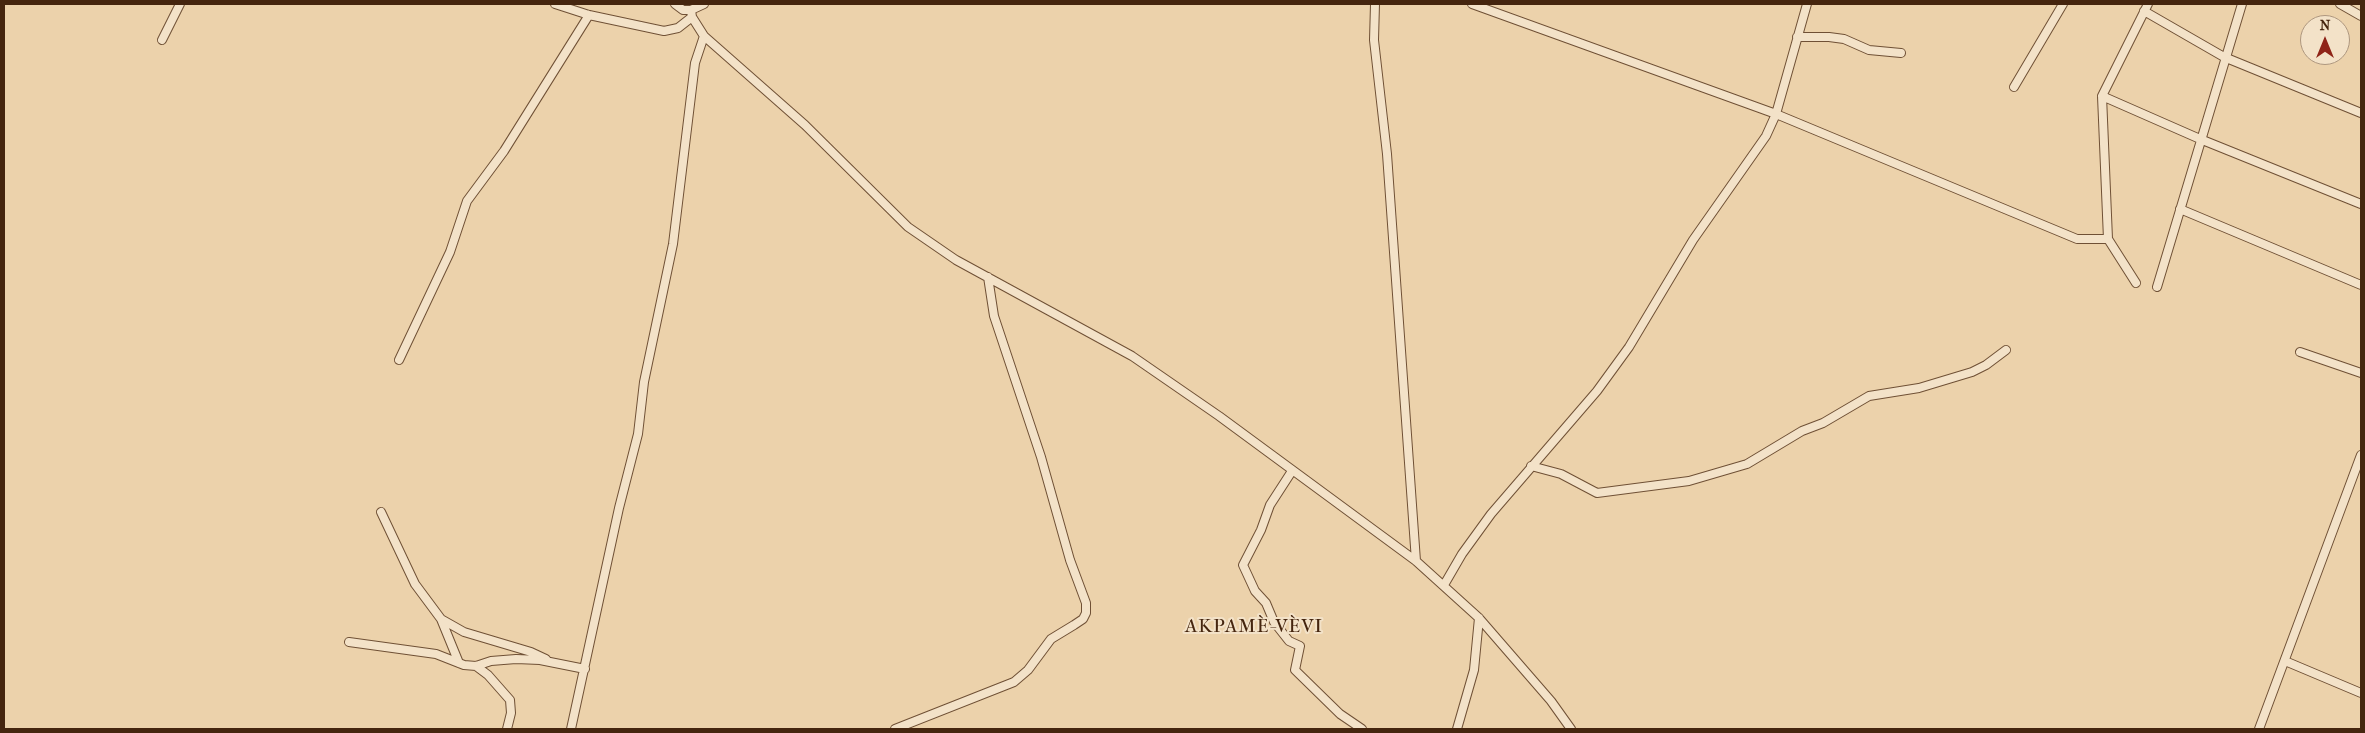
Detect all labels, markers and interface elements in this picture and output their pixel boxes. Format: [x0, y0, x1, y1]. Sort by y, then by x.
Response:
north arrow [2300, 15, 2350, 65]
text: N [2320, 17, 2330, 34]
district label: AKPAMÈ-VÈVI [1184, 616, 1324, 638]

